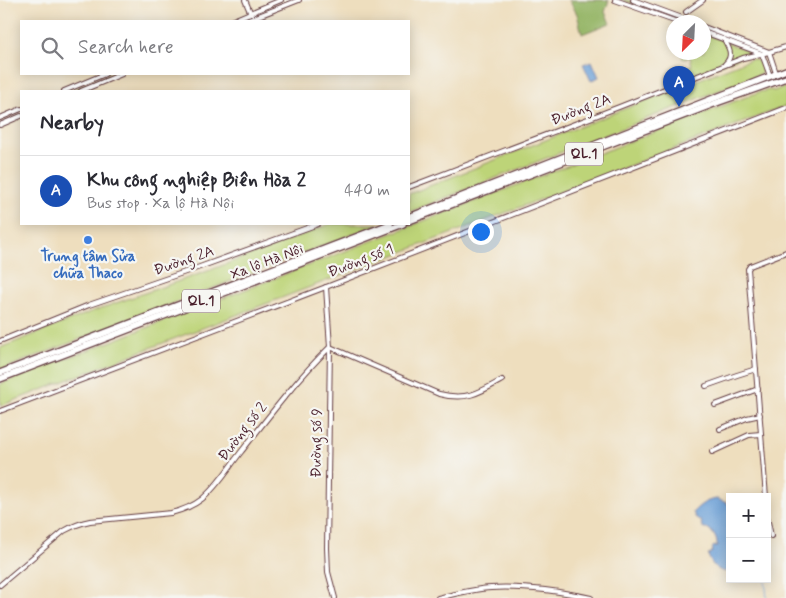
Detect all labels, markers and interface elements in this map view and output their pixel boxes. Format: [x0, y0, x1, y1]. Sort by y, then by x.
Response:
north arrow [666, 15, 711, 60]
search box [20, 20, 410, 75]
icon: search [38, 34, 66, 62]
text: Search here [78, 35, 174, 60]
pin: A [663, 66, 695, 107]
street label: Đường 2A [548, 89, 614, 131]
text: Nearby [40, 109, 104, 137]
road number: QL.1 [565, 142, 603, 166]
text: Khu công nghiệp Biên Hòa 2 [87, 168, 306, 193]
text: A [51, 180, 61, 201]
text: 440 m [344, 180, 390, 201]
text: Bus stop · Xa lộ Hà Nội [87, 193, 234, 214]
your location [468, 219, 494, 245]
marker: Trung tâm Sửa chữa Thaco [82, 234, 94, 246]
street label: Xa lộ Hà Nội [228, 239, 306, 285]
street label: Đường số 1 [325, 239, 397, 284]
street label: Đường 2A [151, 241, 217, 282]
place label: Trung tâm Sửa chữa Thaco [41, 247, 136, 284]
road number: QL.1 [182, 290, 220, 312]
street label: Đường số 2 [214, 399, 273, 466]
street label: Đường số 9 [306, 408, 329, 478]
map controls [726, 493, 771, 583]
button: + [726, 493, 771, 538]
button: − [726, 538, 771, 583]

